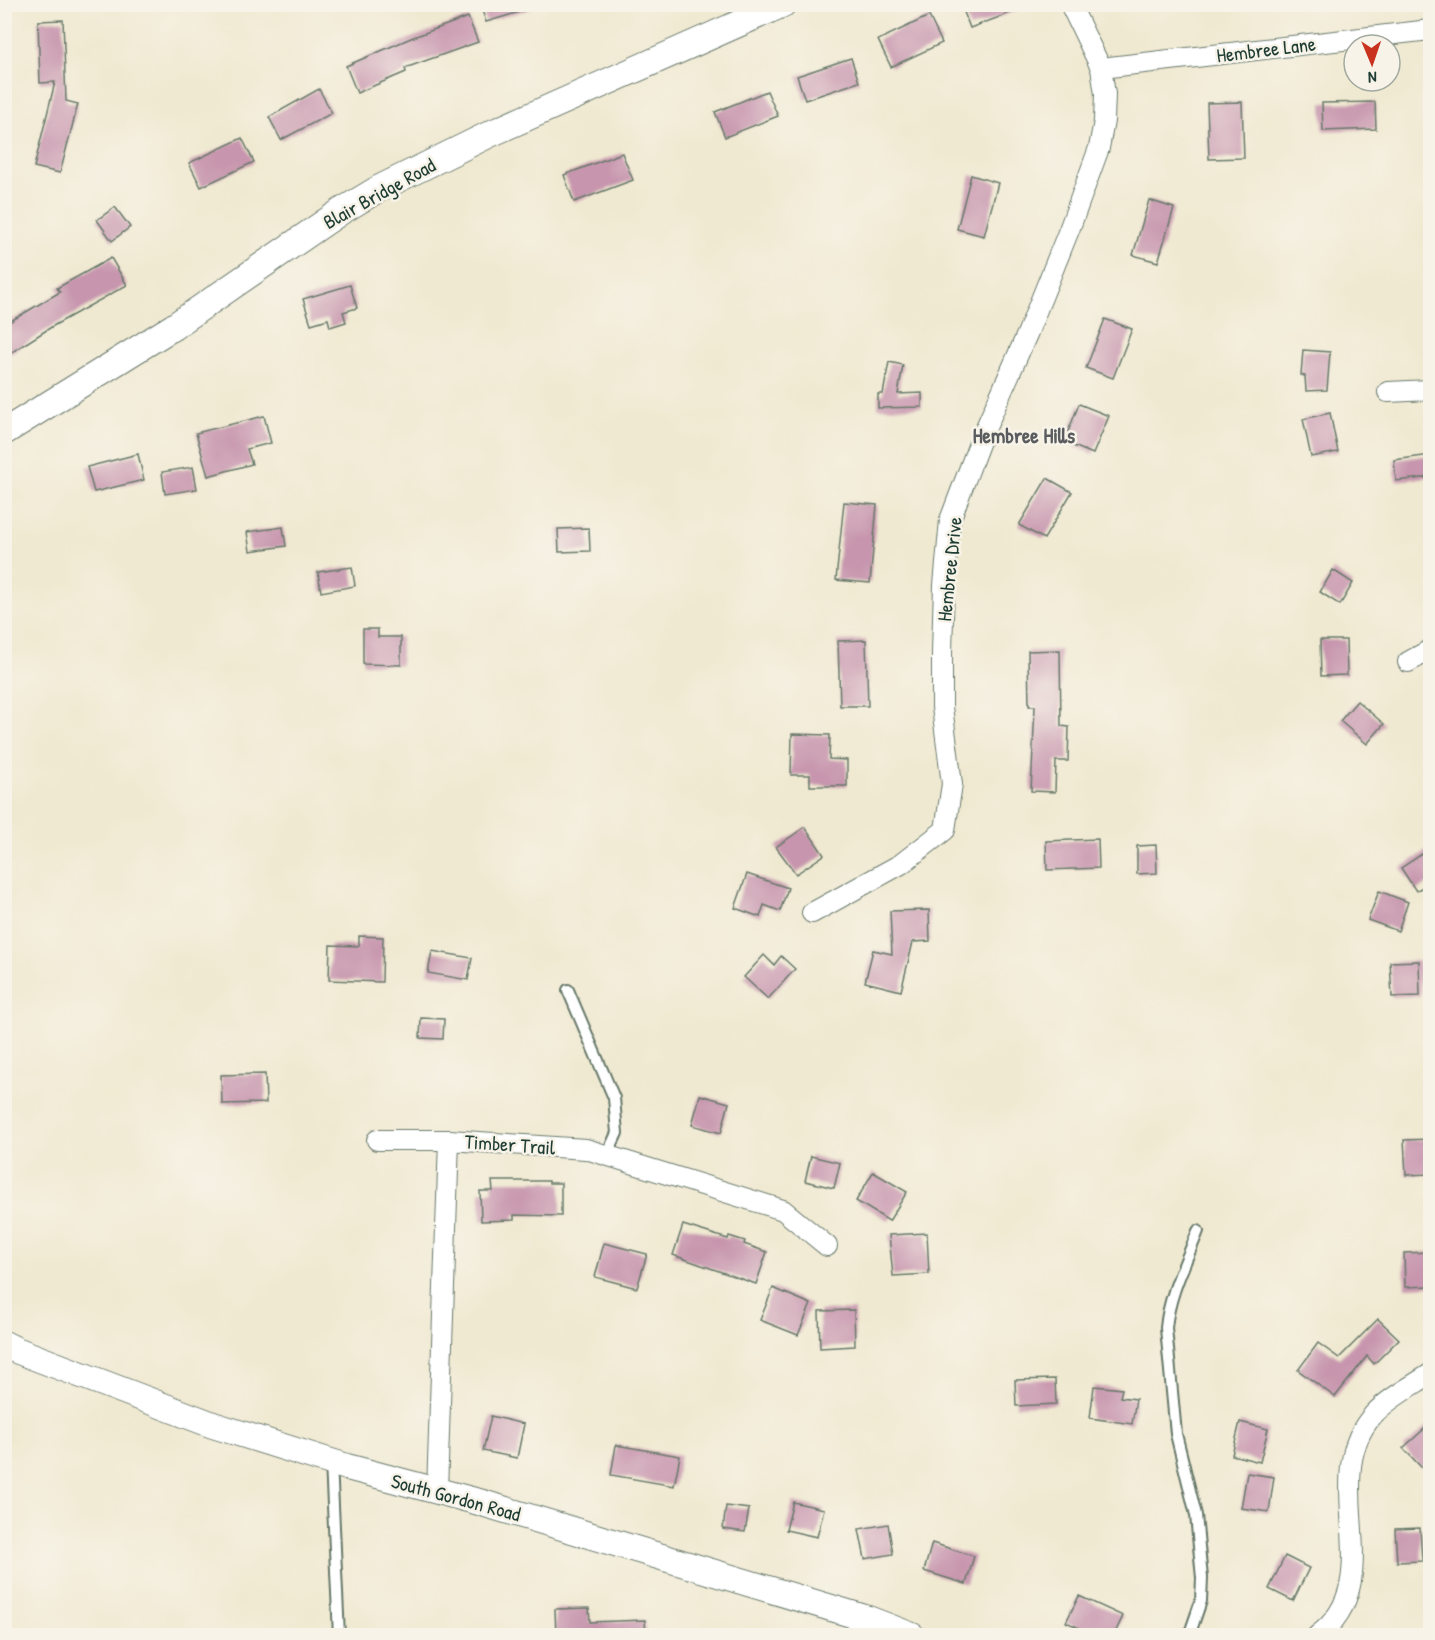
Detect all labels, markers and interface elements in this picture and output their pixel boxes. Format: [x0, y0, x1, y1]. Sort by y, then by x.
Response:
street label: Hembree Lane [1215, 30, 1317, 68]
north arrow [1342, 33, 1402, 93]
text: N [1367, 67, 1377, 89]
street label: Blair Bridge Road [318, 151, 440, 235]
district label: Hembree Hills [973, 421, 1075, 450]
street label: Hembree Drive [930, 515, 968, 623]
street label: Timber Trail [464, 1127, 557, 1161]
street label: South Gordon Road [388, 1467, 524, 1527]

